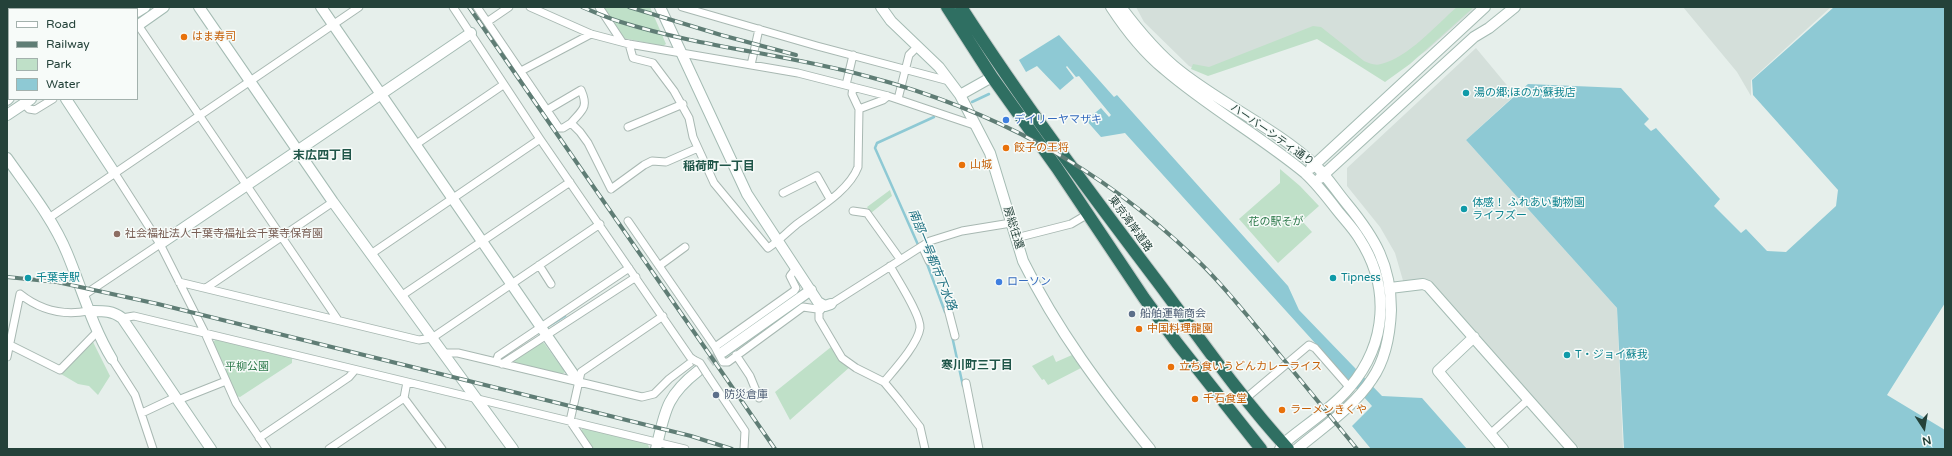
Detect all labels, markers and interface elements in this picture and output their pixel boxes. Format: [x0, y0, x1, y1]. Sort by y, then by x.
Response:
legend [8, 8, 138, 100]
text: Road [46, 17, 76, 31]
place label: はま寿司 [192, 30, 236, 44]
marker: はま寿司 [179, 32, 189, 42]
text: Railway [46, 37, 90, 51]
text: Park [46, 57, 72, 71]
text: Water [46, 77, 80, 91]
place label: 湯の郷;ほのか蘇我店 [1474, 86, 1576, 100]
marker: 湯の郷;ほのか蘇我店 [1461, 88, 1471, 98]
street label: ハーバーシティ通り [1228, 101, 1316, 169]
place label: デイリーヤマザキ [1014, 113, 1102, 127]
marker: デイリーヤマザキ [1001, 115, 1011, 125]
place label: 餃子の王将 [1014, 141, 1069, 155]
marker: 餃子の王将 [1001, 143, 1011, 153]
district label: 末広四丁目 [293, 149, 353, 163]
place label: 山城 [970, 158, 992, 172]
district label: 稲荷町一丁目 [683, 160, 755, 174]
marker: 山城 [957, 160, 967, 170]
street label: 東京湾岸道路 [1105, 193, 1155, 255]
place label: 体感！ ふれあい動物園 ライフズー [1472, 196, 1585, 222]
marker: 体感！ ふれあい動物園 ライフズー [1459, 204, 1469, 214]
street label: 房総往還 [1000, 205, 1026, 251]
water label: 南部一号都市下水路 [905, 207, 959, 313]
park label: 花の駅そが [1249, 215, 1303, 229]
place label: 社会福祉法人千葉寺福祉会千葉寺保育園 [125, 227, 323, 241]
marker: 社会福祉法人千葉寺福祉会千葉寺保育園 [112, 229, 122, 239]
place label: 千葉寺駅 [36, 271, 80, 285]
place label: Tipness [1341, 271, 1381, 285]
marker: 千葉寺駅 [23, 273, 33, 283]
marker: Tipness [1328, 273, 1338, 283]
place label: ローソン [1007, 275, 1051, 289]
marker: ローソン [994, 277, 1004, 287]
place label: 船舶運輸商会 [1140, 307, 1206, 321]
marker: 船舶運輸商会 [1127, 309, 1137, 319]
place label: 中国料理龍園 [1147, 322, 1213, 336]
marker: 中国料理龍園 [1134, 324, 1144, 334]
place label: T・ジョイ蘇我 [1575, 348, 1648, 362]
marker: T・ジョイ蘇我 [1562, 350, 1572, 360]
district label: 寒川町三丁目 [941, 359, 1013, 373]
park label: 平柳公園 [225, 360, 269, 374]
place label: 立ち食いうどんカレーライス [1179, 360, 1322, 374]
marker: 立ち食いうどんカレーライス [1166, 362, 1176, 372]
place label: 防災倉庫 [724, 388, 768, 402]
marker: 防災倉庫 [711, 390, 721, 400]
place label: 千石食堂 [1203, 392, 1247, 406]
marker: 千石食堂 [1190, 394, 1200, 404]
place label: ラーメンきくや [1290, 403, 1367, 417]
marker: ラーメンきくや [1277, 405, 1287, 415]
north arrow [1904, 408, 1944, 448]
text: N [1921, 433, 1932, 448]

